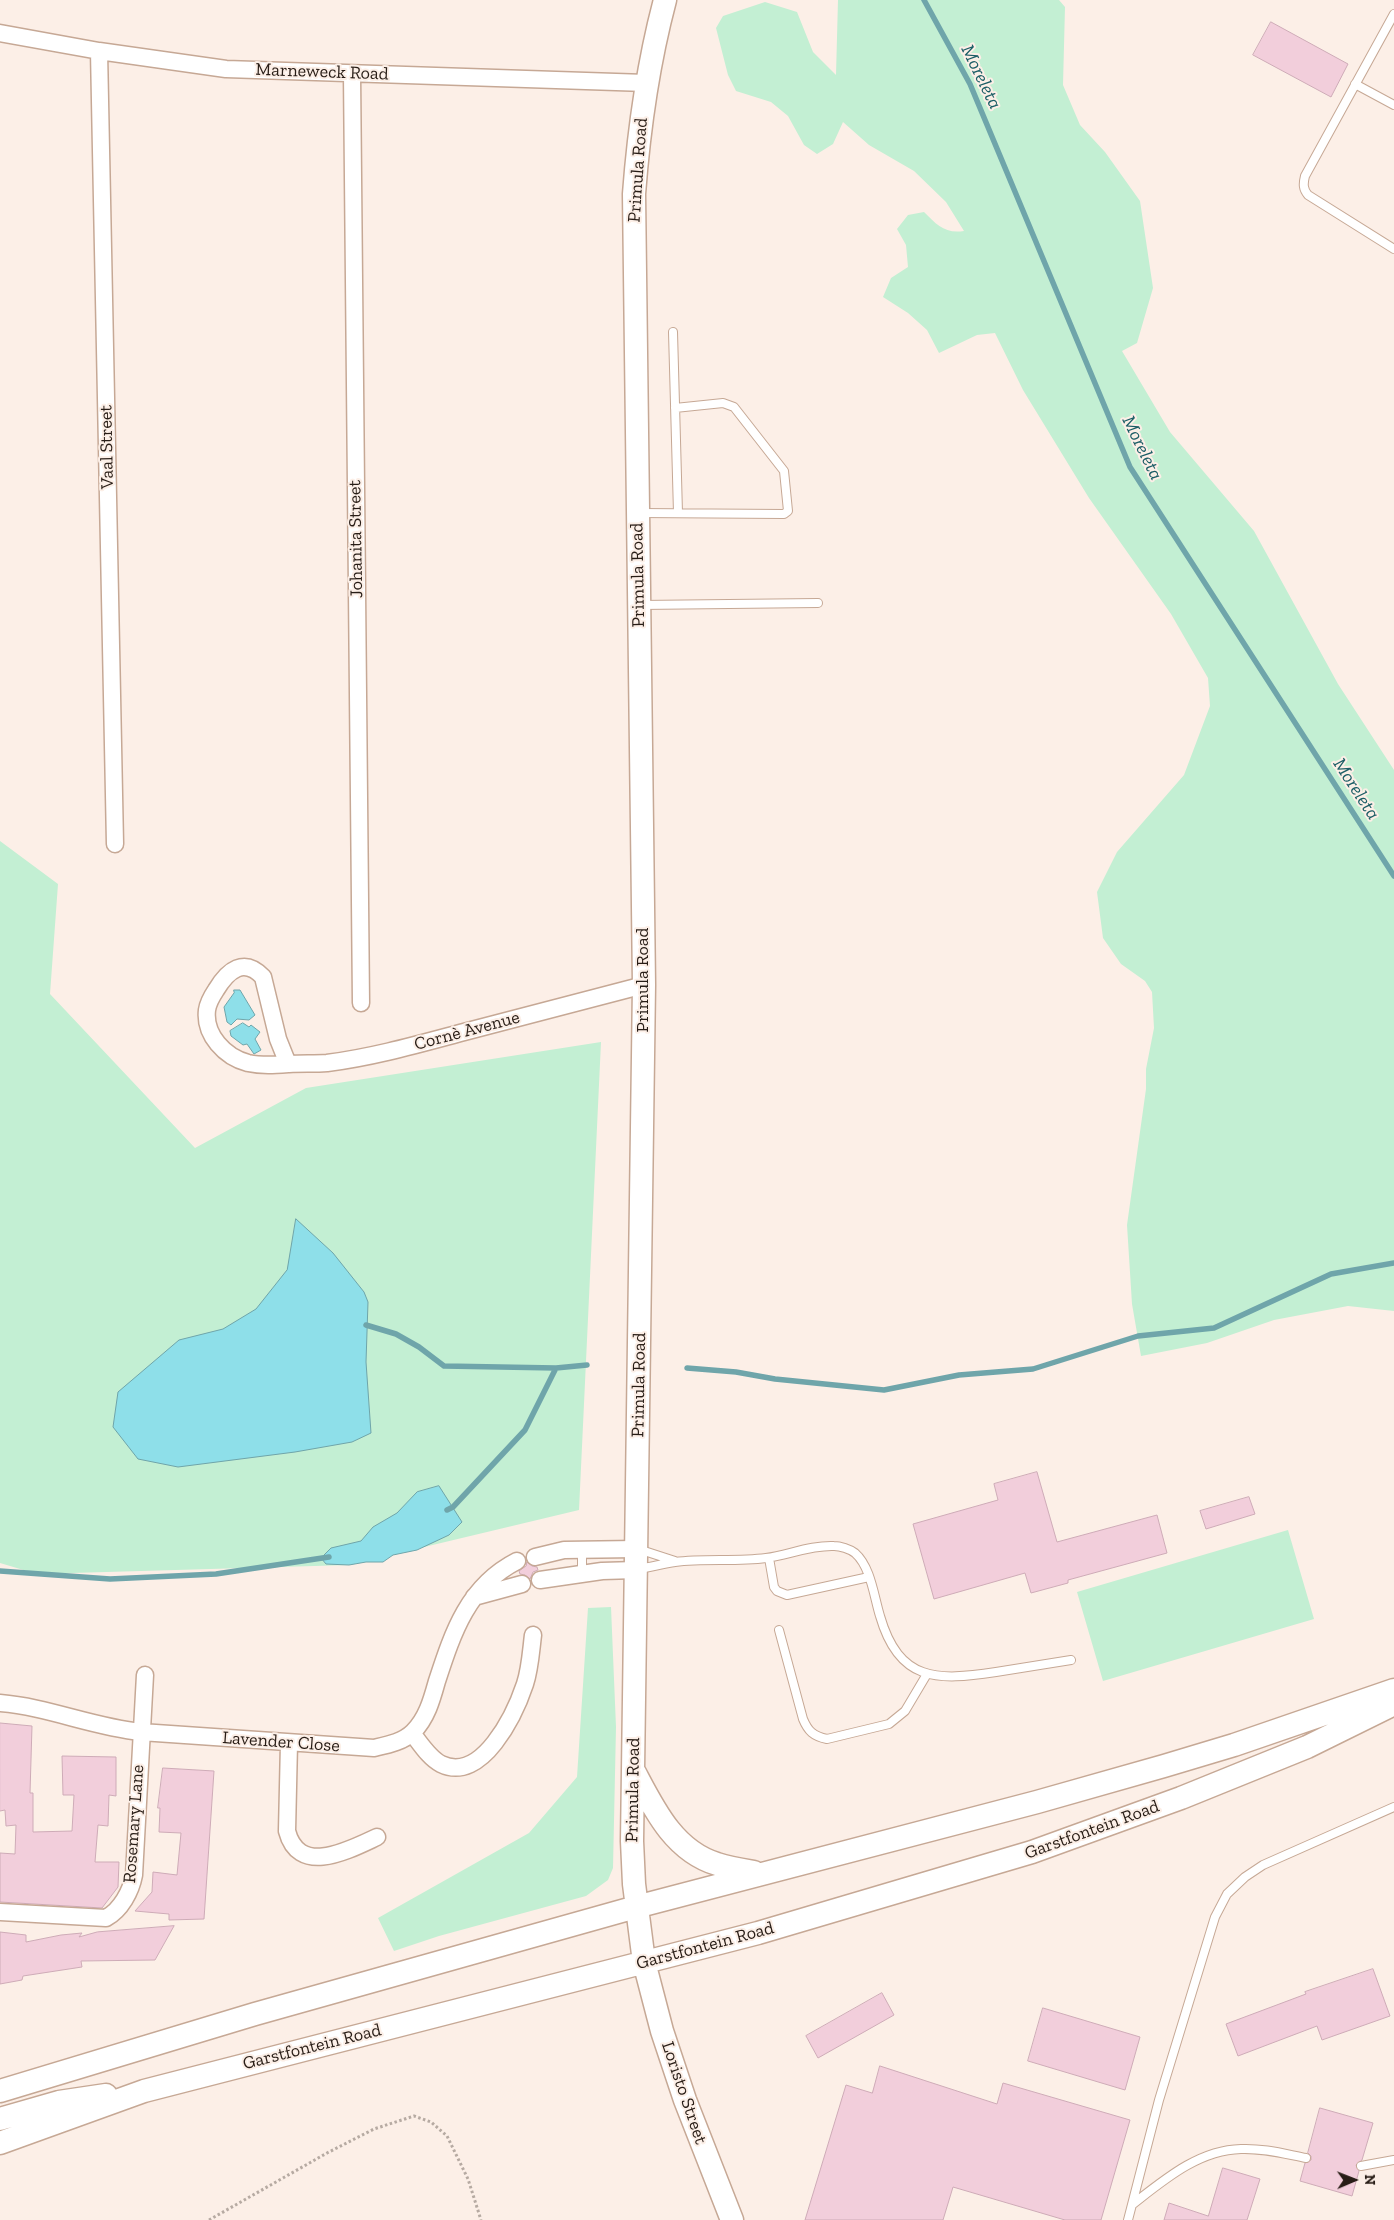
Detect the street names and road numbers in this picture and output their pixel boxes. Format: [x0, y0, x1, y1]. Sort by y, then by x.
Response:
street label: Marneweck Road [255, 59, 389, 85]
street label: Primula Road [624, 117, 652, 223]
street label: Vaal Street [95, 405, 119, 489]
street label: Johanita Street [344, 480, 368, 598]
street label: Primula Road [626, 522, 650, 628]
street label: Primula Road [632, 928, 654, 1032]
street label: Cornè Avenue [412, 1007, 522, 1055]
street label: Primula Road [627, 1332, 651, 1438]
street label: Lavender Close [222, 1727, 340, 1757]
street label: Primula Road [621, 1737, 645, 1843]
street label: Rosemary Lane [119, 1764, 149, 1884]
street label: Garstfontein Road [1022, 1796, 1162, 1864]
street label: Garstfontein Road [634, 1917, 776, 1975]
street label: Garstfontein Road [241, 2019, 383, 2075]
street label: Loristo Street [656, 2039, 712, 2147]

